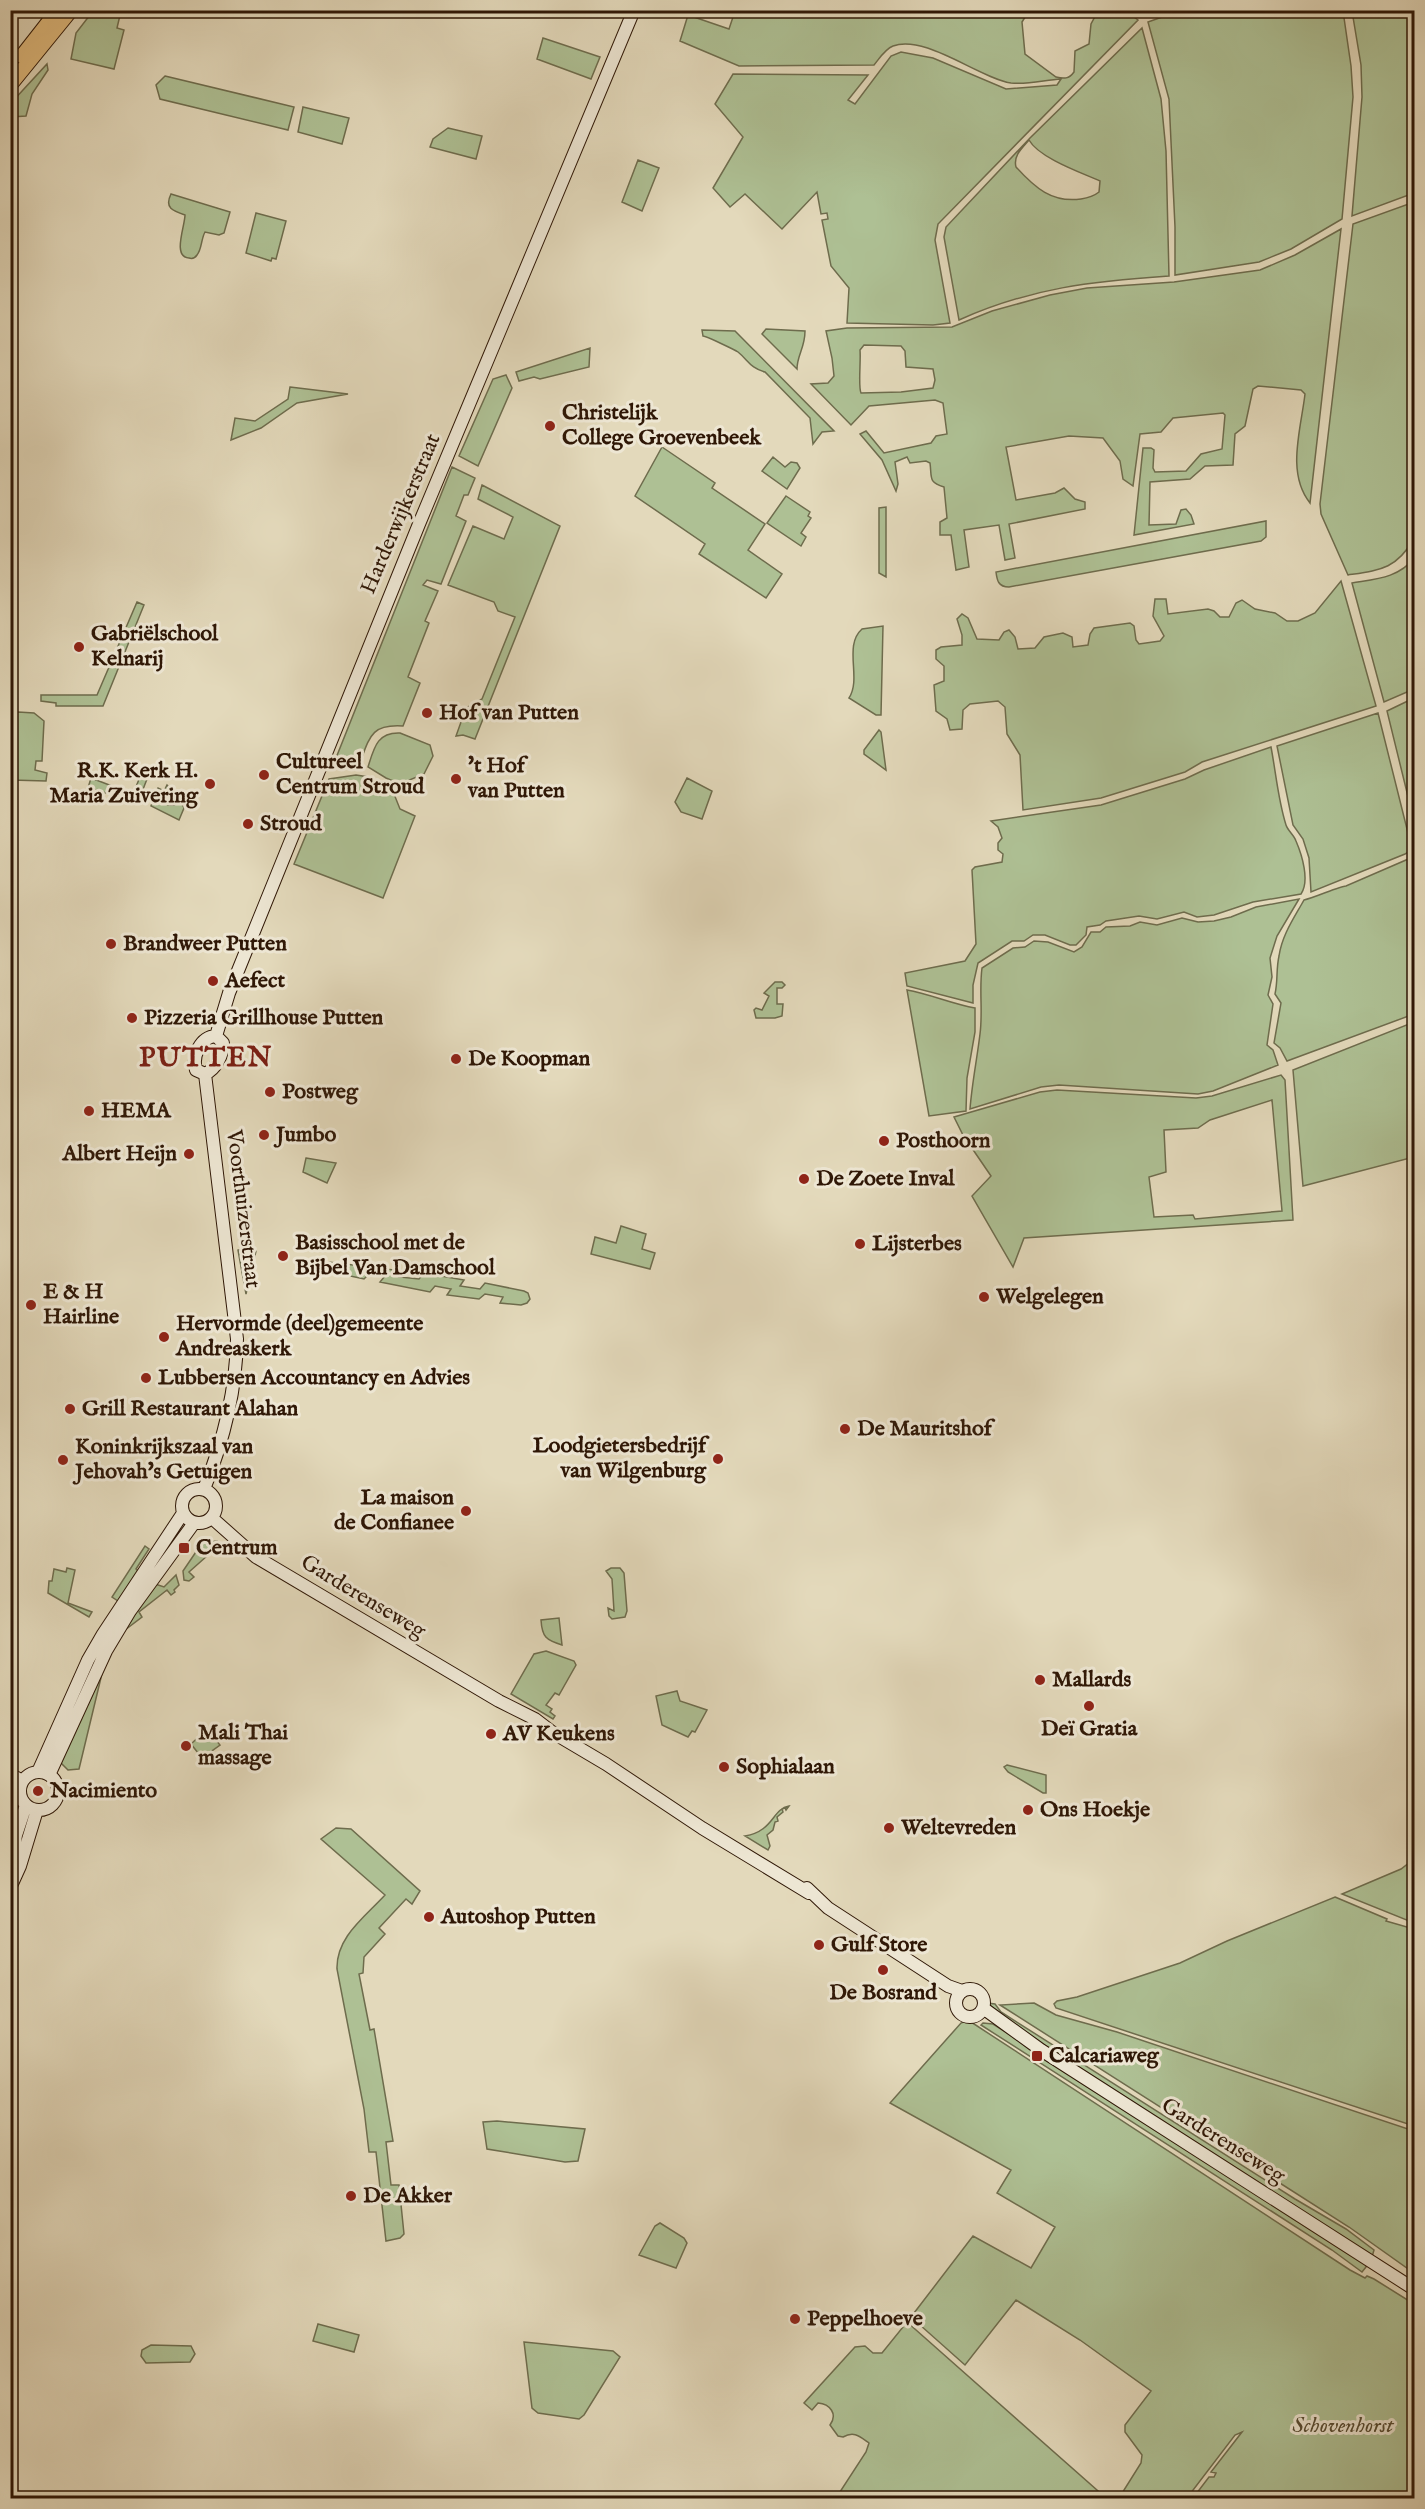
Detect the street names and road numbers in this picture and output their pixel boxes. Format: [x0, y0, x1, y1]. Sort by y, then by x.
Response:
street label: Harderwijkerstraat [355, 429, 448, 598]
street label: Voorthuizerstraat [219, 1127, 267, 1290]
street label: Garderenseweg [295, 1549, 432, 1646]
street label: Garderenseweg [1156, 2092, 1291, 2191]

